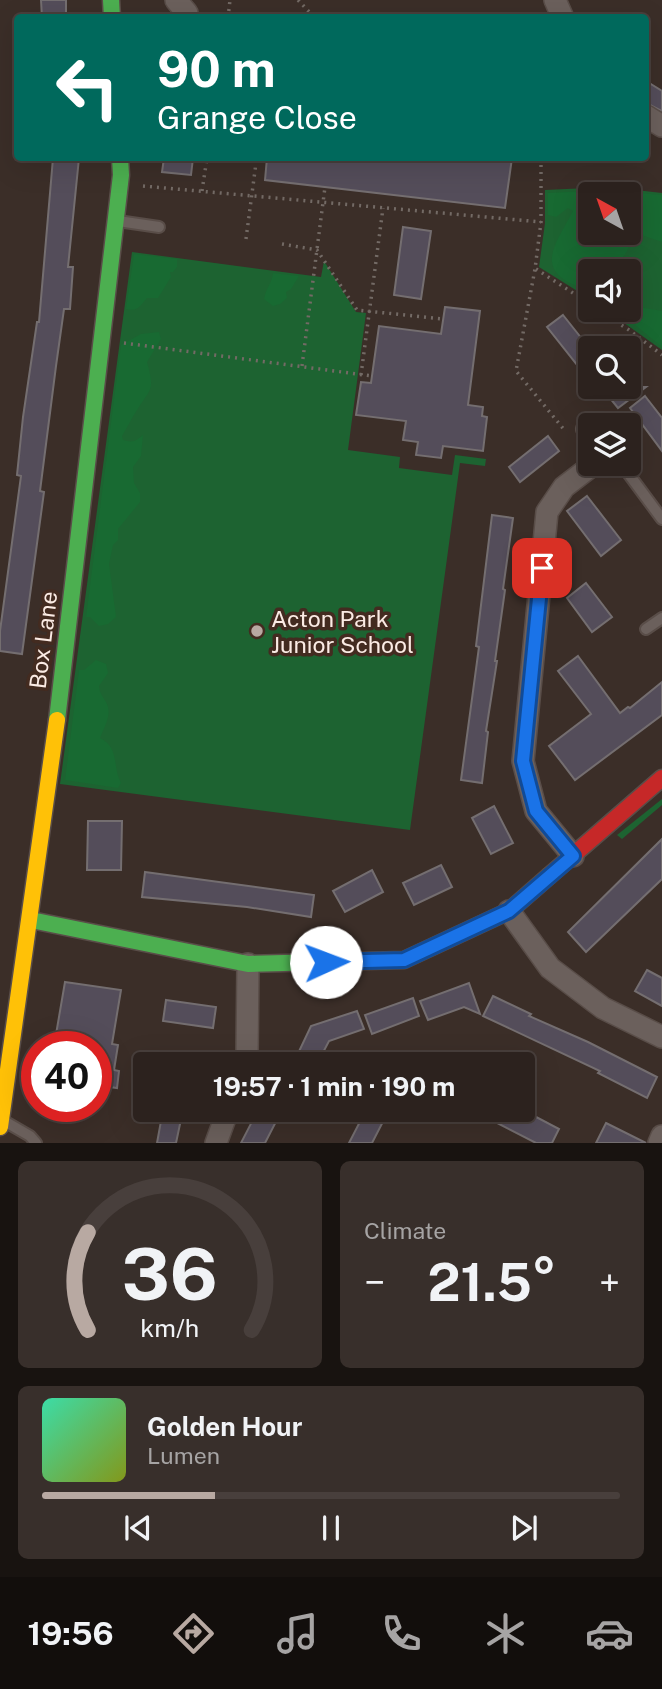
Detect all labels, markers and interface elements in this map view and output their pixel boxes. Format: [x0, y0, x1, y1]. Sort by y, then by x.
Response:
text: 90 m [157, 40, 276, 98]
icon: left [42, 42, 133, 133]
text: Grange Close [157, 99, 357, 136]
north arrow [578, 182, 640, 245]
map controls [578, 182, 641, 476]
button: sound [578, 259, 641, 322]
button: search [578, 336, 641, 399]
button: layers [578, 413, 641, 476]
pin [512, 538, 572, 598]
icon: arrive [523, 549, 561, 587]
street label: Box Lane [24, 590, 62, 690]
place label: Acton Park Junior School [271, 605, 414, 658]
marker: Acton Park Junior School [249, 623, 265, 639]
position arrow [289, 925, 363, 999]
speed limit sign: 40 [21, 1031, 112, 1122]
text: 19:57 · 1 min · 190 m [213, 1071, 455, 1102]
text: Climate [364, 1217, 446, 1244]
text: 36 [122, 1232, 218, 1317]
text: 21.5° [427, 1252, 557, 1313]
text: − [364, 1260, 385, 1305]
text: + [599, 1260, 620, 1305]
text: km/h [141, 1313, 199, 1343]
text: Golden Hour [147, 1411, 302, 1442]
text: Lumen [147, 1442, 220, 1469]
icon: previous [119, 1509, 157, 1547]
icon: pause [312, 1509, 350, 1547]
icon: next [505, 1509, 543, 1547]
icon: directions [169, 1609, 218, 1658]
icon: music [273, 1609, 322, 1658]
icon: phone [377, 1609, 426, 1658]
icon: climate [481, 1609, 530, 1658]
icon: car [585, 1609, 634, 1658]
text: 19:56 [28, 1615, 114, 1652]

